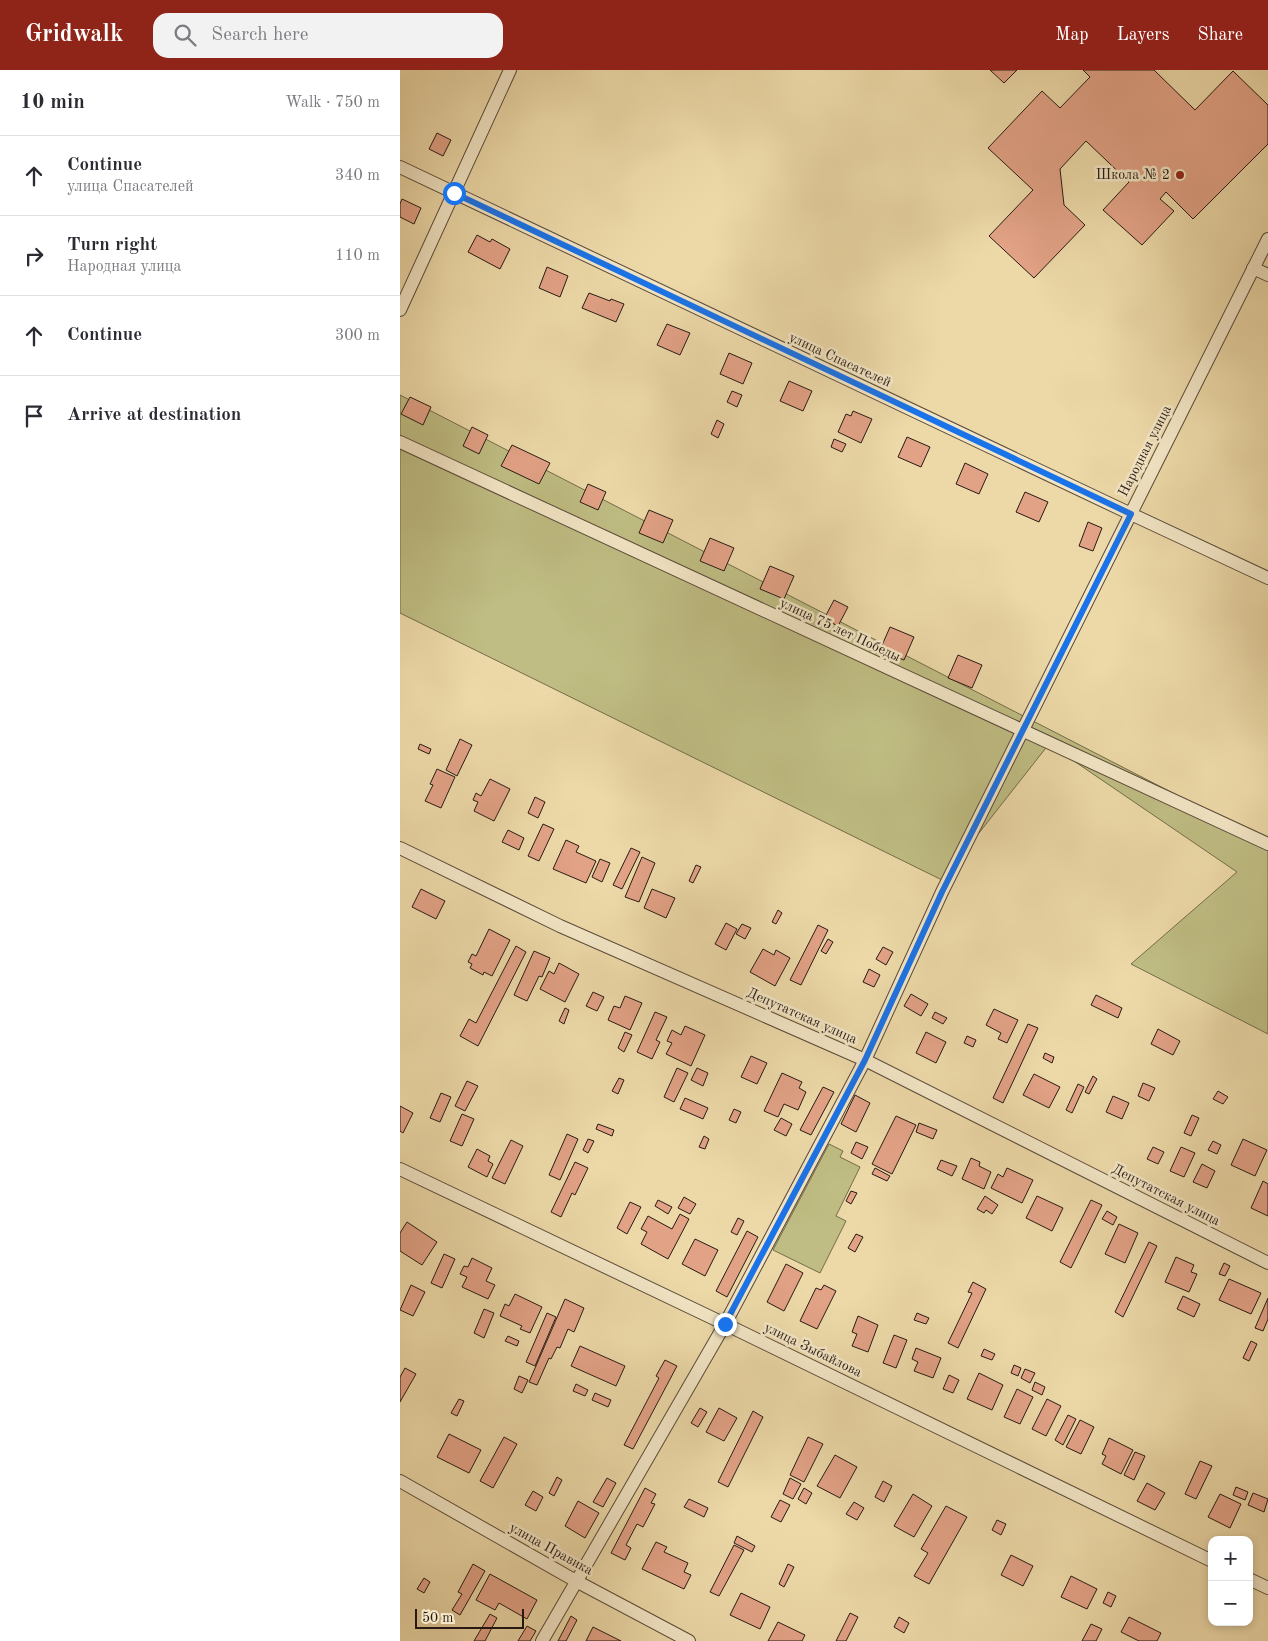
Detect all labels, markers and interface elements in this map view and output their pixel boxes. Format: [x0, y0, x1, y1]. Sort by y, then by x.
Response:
search box [153, 13, 503, 58]
icon: search [171, 21, 199, 49]
text: Gridwalk [25, 23, 123, 47]
text: Search here [211, 26, 309, 45]
text: Map [1055, 26, 1089, 44]
text: Layers [1117, 26, 1169, 44]
text: Share [1197, 26, 1243, 44]
text: 10 min [20, 92, 85, 113]
text: Walk · 750 m [285, 95, 380, 111]
text: Continue [67, 156, 142, 175]
icon: ahead [20, 162, 48, 190]
text: 340 m [335, 168, 380, 184]
place label: Школа № 2 [1096, 168, 1170, 182]
marker: Школа № 2 [1174, 169, 1186, 181]
text: улица Спасателей [67, 179, 194, 195]
route start [443, 182, 466, 205]
text: Turn right [67, 236, 157, 255]
icon: right [20, 242, 48, 270]
text: 110 m [335, 248, 380, 264]
text: Народная улица [67, 259, 182, 275]
icon: ahead [20, 322, 48, 350]
text: Continue [67, 326, 142, 345]
text: 300 m [335, 328, 380, 344]
street label: улица Спасателей [787, 330, 893, 390]
icon: arrive [20, 402, 48, 430]
street label: Народная улица [1116, 403, 1174, 499]
text: Arrive at destination [67, 406, 241, 425]
street label: улица 75 лет Победы [778, 596, 902, 664]
street label: Депутатская улица [745, 985, 859, 1047]
street label: Депутатская улица [1110, 1162, 1222, 1228]
route end [714, 1313, 737, 1336]
street label: улица Зыбайлова [762, 1320, 864, 1380]
street label: улица Правика [507, 1520, 595, 1578]
map controls [1208, 1536, 1253, 1626]
button: + [1208, 1536, 1253, 1581]
button: − [1208, 1581, 1253, 1626]
scale bar [415, 1606, 524, 1629]
text: 50 m [422, 1611, 453, 1625]

